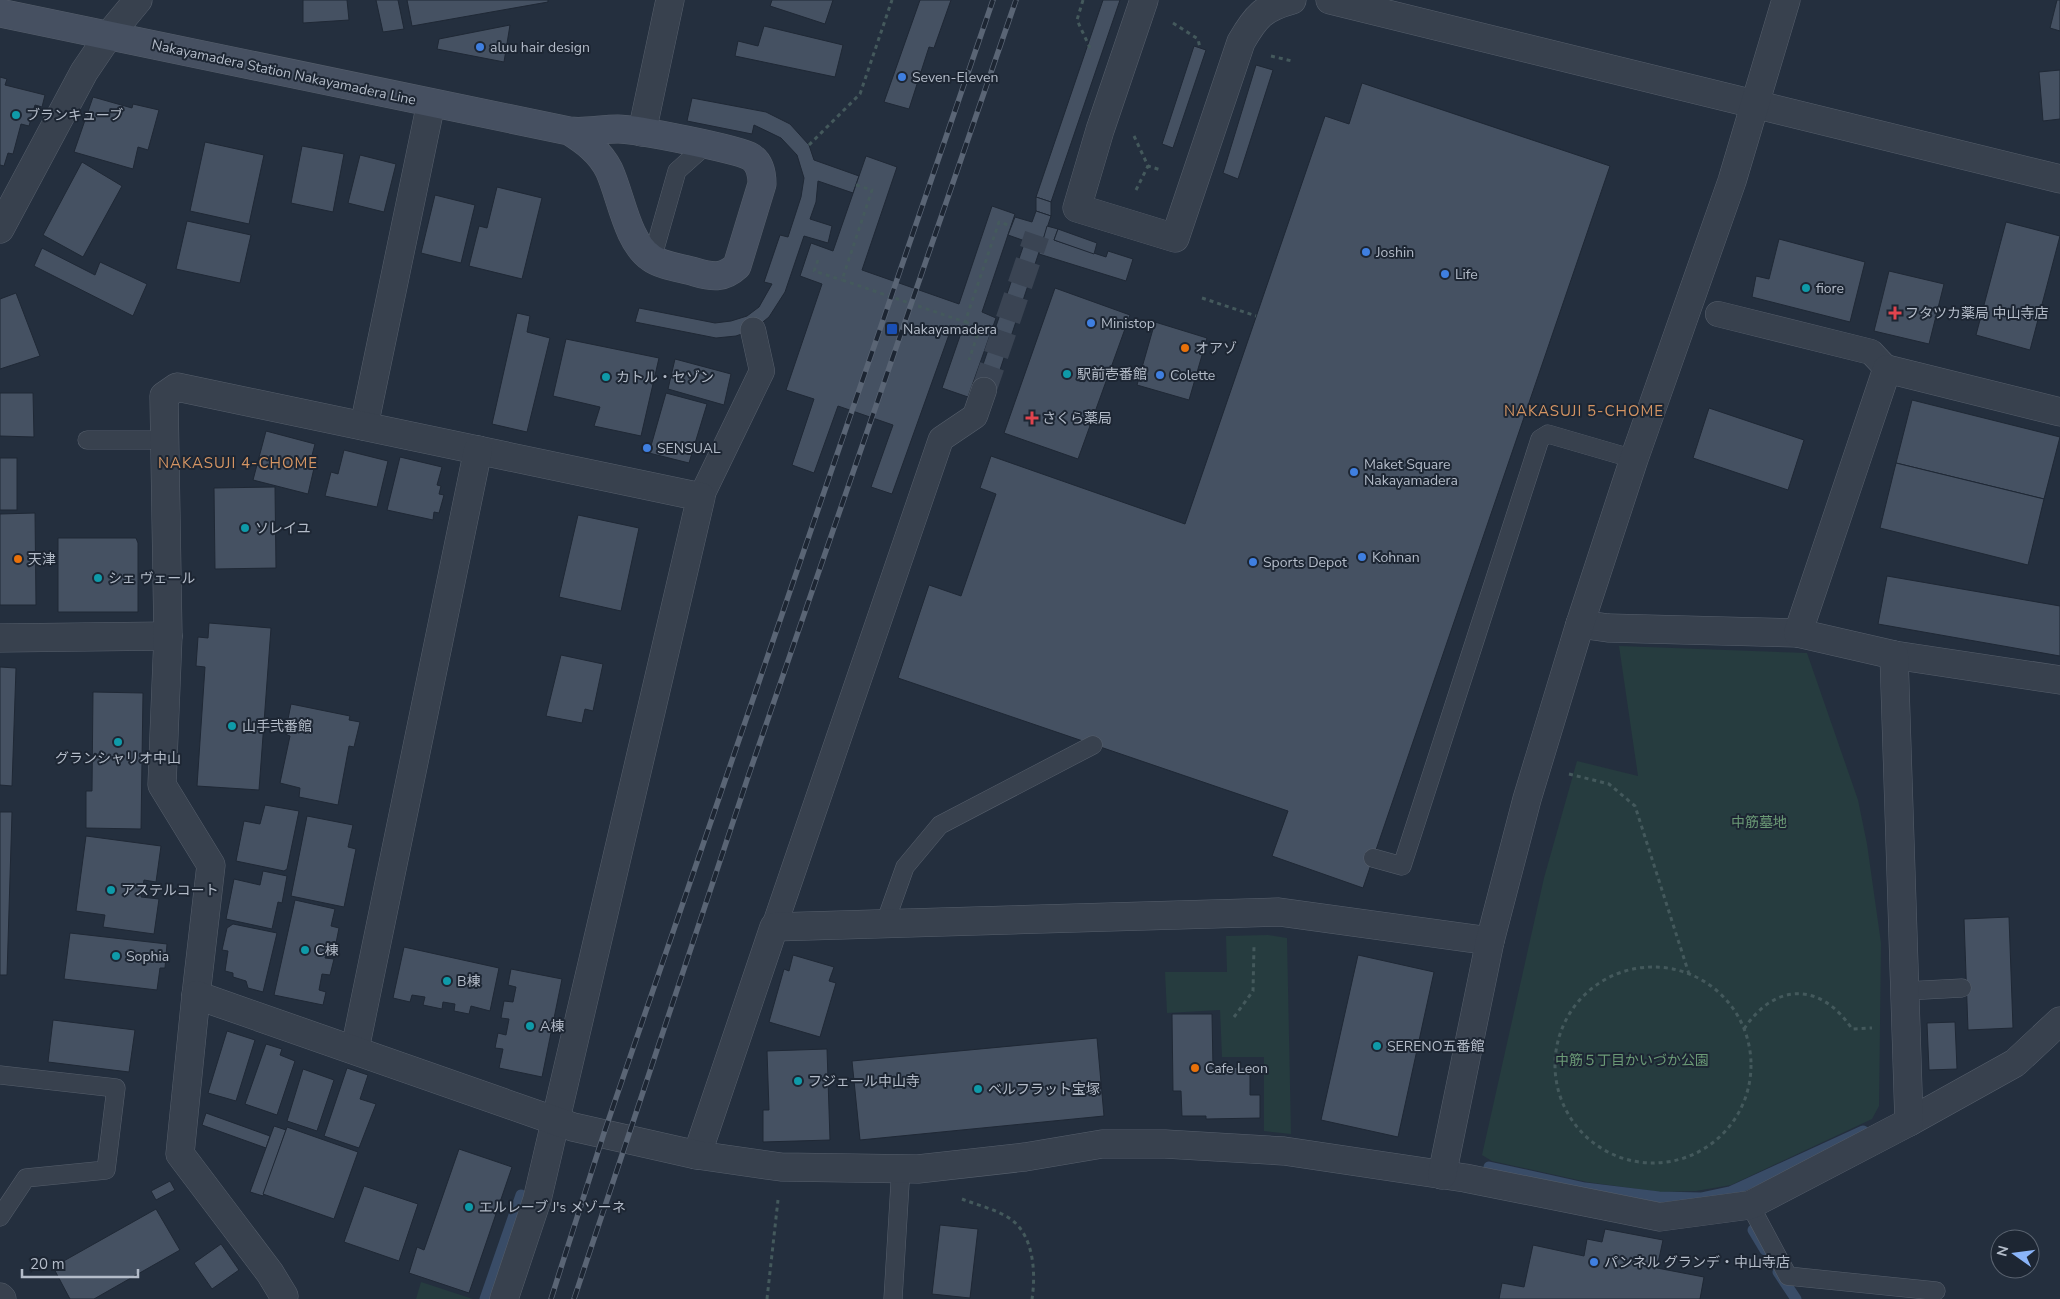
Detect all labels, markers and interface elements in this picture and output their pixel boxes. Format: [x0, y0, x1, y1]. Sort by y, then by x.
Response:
street label: Nakayamadera Station Nakayamadera Line [150, 35, 418, 110]
place label: aluu hair design [490, 38, 590, 57]
marker: aluu hair design [474, 41, 486, 53]
place label: Seven-Eleven [912, 68, 999, 87]
marker: Seven-Eleven [896, 71, 908, 83]
place label: ブランキューブ [26, 106, 123, 125]
marker: ブランキューブ [10, 109, 22, 121]
place label: Joshin [1375, 243, 1414, 262]
marker: Joshin [1360, 246, 1372, 258]
place label: Life [1455, 265, 1478, 284]
marker: Life [1439, 268, 1451, 280]
place label: fiore [1816, 279, 1844, 298]
marker: fiore [1800, 282, 1812, 294]
place label: フタツカ薬局 中山寺店 [1905, 304, 2049, 323]
marker: フタツカ薬局 中山寺店 [1889, 307, 1901, 319]
place label: Ministop [1101, 314, 1155, 333]
marker: Ministop [1085, 317, 1097, 329]
place label: Nakayamadera [903, 320, 997, 339]
marker: Nakayamadera [885, 322, 899, 336]
place label: オアゾ [1195, 339, 1237, 358]
marker: オアゾ [1179, 342, 1191, 354]
place label: 駅前壱番館 [1077, 365, 1147, 384]
place label: Colette [1170, 366, 1215, 385]
place label: カトル・セゾン [616, 368, 714, 387]
marker: 駅前壱番館 [1061, 368, 1073, 380]
marker: Colette [1154, 369, 1166, 381]
marker: カトル・セゾン [600, 371, 612, 383]
district label: NAKASUJI 5-CHOME [1504, 401, 1664, 421]
place label: さくら薬局 [1042, 409, 1112, 428]
marker: さくら薬局 [1026, 412, 1038, 424]
place label: SENSUAL [657, 439, 721, 458]
marker: SENSUAL [641, 442, 653, 454]
district label: NAKASUJI 4-CHOME [158, 453, 318, 473]
place label: Maket Square Nakayamadera [1364, 455, 1458, 490]
marker: Maket Square Nakayamadera [1348, 466, 1360, 478]
place label: ソレイユ [255, 519, 311, 538]
marker: ソレイユ [239, 522, 251, 534]
place label: Kohnan [1372, 548, 1420, 567]
place label: 天津 [28, 550, 56, 569]
marker: Kohnan [1356, 551, 1368, 563]
marker: 天津 [12, 553, 24, 565]
place label: Sports Depot [1263, 553, 1347, 572]
marker: Sports Depot [1247, 556, 1259, 568]
place label: シェ ヴェール [108, 569, 196, 588]
marker: シェ ヴェール [92, 572, 104, 584]
place label: 山手弐番館 [242, 717, 312, 736]
marker: 山手弐番館 [226, 720, 238, 732]
marker: グランシャリオ中山 [112, 736, 124, 748]
place label: グランシャリオ中山 [55, 749, 181, 768]
park label: 中筋墓地 [1731, 813, 1787, 832]
place label: アステルコート [121, 881, 219, 900]
marker: アステルコート [105, 884, 117, 896]
place label: C棟 [315, 941, 338, 960]
marker: C棟 [299, 944, 311, 956]
place label: Sophia [126, 947, 169, 966]
marker: Sophia [110, 950, 122, 962]
place label: B棟 [457, 972, 480, 991]
marker: B棟 [441, 975, 453, 987]
place label: A棟 [540, 1017, 564, 1036]
marker: A棟 [524, 1020, 536, 1032]
place label: SERENO五番館 [1387, 1037, 1484, 1056]
marker: SERENO五番館 [1371, 1040, 1383, 1052]
park label: 中筋５丁目かいづか公園 [1555, 1051, 1709, 1070]
place label: Cafe Leon [1205, 1059, 1268, 1078]
marker: Cafe Leon [1189, 1062, 1201, 1074]
place label: フジェール中山寺 [808, 1072, 920, 1091]
marker: フジェール中山寺 [792, 1075, 804, 1087]
place label: ベルフラット宝塚 [988, 1080, 1100, 1099]
marker: ベルフラット宝塚 [972, 1083, 984, 1095]
place label: エルレーブ J's メゾーネ [479, 1198, 626, 1217]
marker: エルレーブ J's メゾーネ [463, 1201, 475, 1213]
north arrow [1990, 1229, 2040, 1279]
text: N [1992, 1244, 2013, 1258]
scale bar [22, 1246, 139, 1278]
place label: パンネル グランデ・中山寺店 [1604, 1253, 1790, 1272]
text: 20 m [30, 1254, 65, 1274]
marker: パンネル グランデ・中山寺店 [1588, 1256, 1600, 1268]

